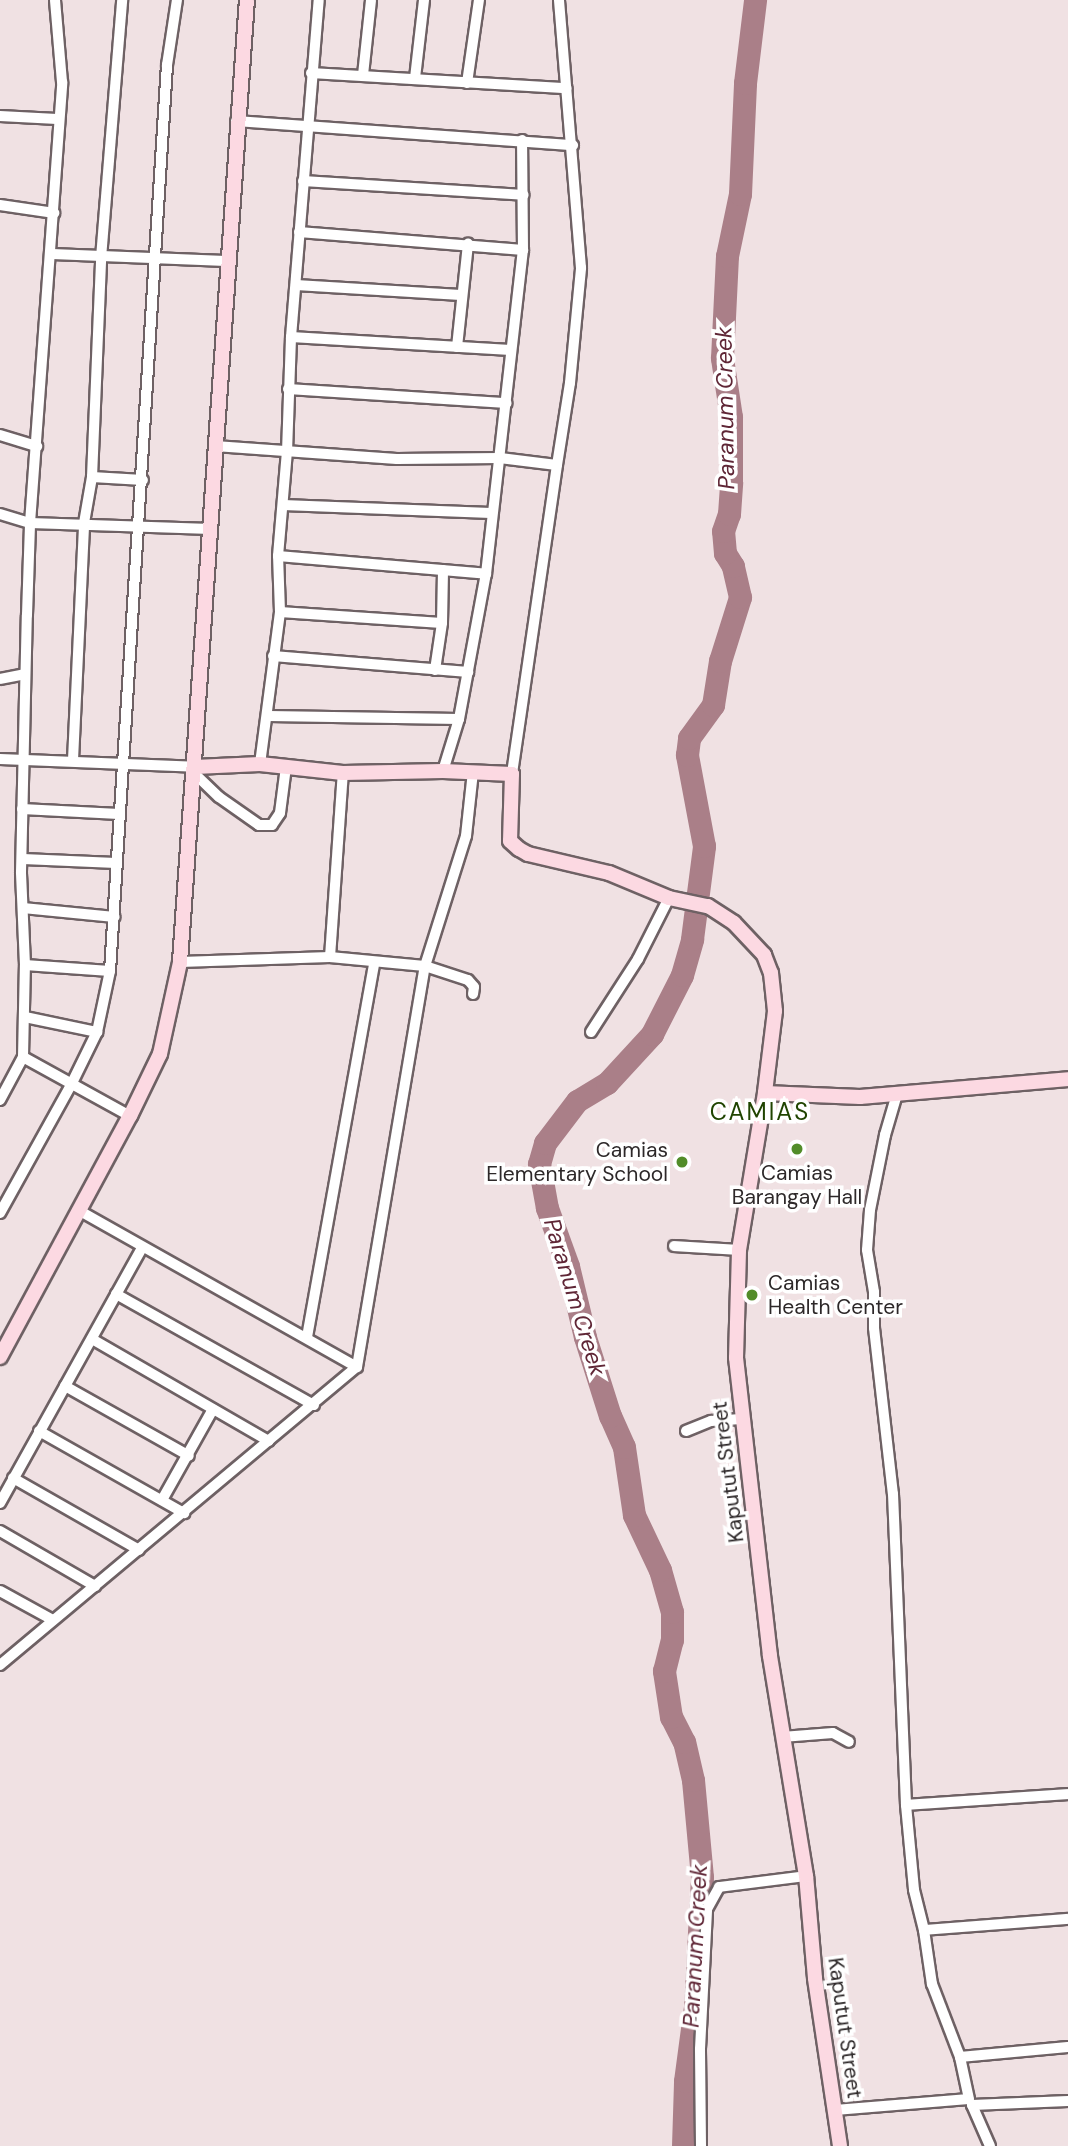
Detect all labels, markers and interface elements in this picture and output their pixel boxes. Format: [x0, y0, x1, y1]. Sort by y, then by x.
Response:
water label: Paranum Creek [710, 326, 740, 490]
district label: CAMIAS [711, 1098, 809, 1126]
place label: Camias Elementary School [486, 1137, 668, 1187]
marker: Camias Barangay Hall [789, 1141, 805, 1157]
marker: Camias Elementary School [674, 1154, 690, 1170]
place label: Camias Barangay Hall [732, 1160, 862, 1210]
water label: Paranum Creek [538, 1215, 612, 1379]
place label: Camias Health Center [768, 1270, 903, 1320]
marker: Camias Health Center [742, 1285, 762, 1305]
street label: Kaputut Street [707, 1400, 749, 1544]
water label: Paranum Creek [677, 1864, 713, 2028]
street label: Kaputut Street [823, 1956, 867, 2100]

